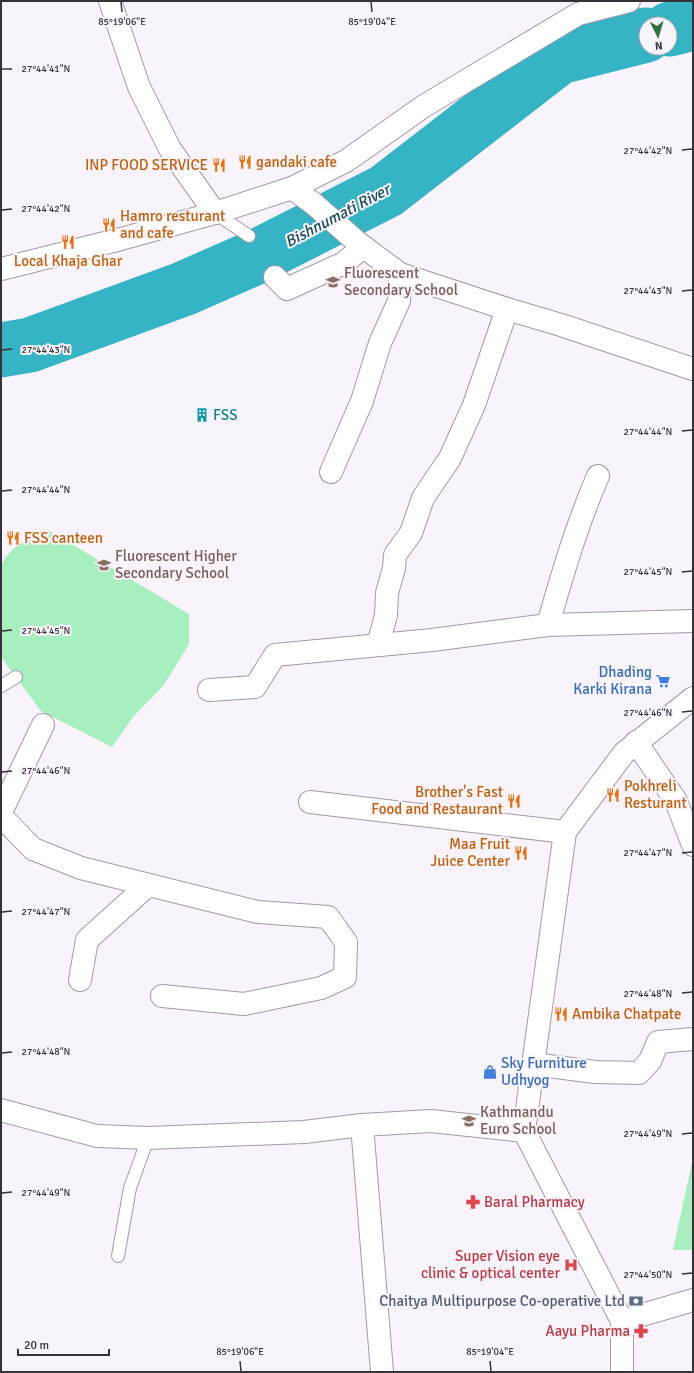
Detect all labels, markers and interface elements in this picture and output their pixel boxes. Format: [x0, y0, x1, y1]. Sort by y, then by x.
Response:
text: 85°19'06"E [98, 16, 146, 28]
text: 85°19'04"E [348, 16, 396, 28]
north arrow [638, 16, 678, 56]
text: N [654, 39, 663, 52]
text: 27°44'41"N [22, 63, 70, 75]
text: 27°44'42"N [624, 145, 672, 157]
place label: gandaki cafe [256, 153, 337, 171]
restaurant icon: gandaki cafe [237, 154, 253, 170]
place label: INP FOOD SERVICE [85, 156, 208, 174]
restaurant icon: INP FOOD SERVICE [211, 157, 227, 173]
water label: Bishnumati River [281, 179, 395, 252]
text: 27°44'42"N [22, 203, 70, 215]
place label: Hamro resturant and cafe [120, 207, 225, 242]
restaurant icon: Hamro resturant and cafe [101, 217, 117, 233]
restaurant icon: Local Khaja Ghar [60, 234, 76, 250]
place label: Local Khaja Ghar [14, 252, 123, 270]
place label: Fluorescent Secondary School [344, 264, 458, 299]
school or university icon: Fluorescent Secondary School [325, 274, 341, 290]
text: 27°44'43"N [624, 285, 672, 297]
text: 27°44'43"N [22, 344, 70, 356]
place label: FSS [213, 406, 238, 424]
building icon: FSS [194, 407, 210, 423]
text: 27°44'44"N [624, 426, 672, 438]
text: 27°44'44"N [22, 484, 70, 496]
place label: FSS canteen [24, 529, 103, 547]
restaurant icon: FSS canteen [5, 530, 21, 546]
place label: Fluorescent Higher Secondary School [115, 547, 237, 582]
school or university icon: Fluorescent Higher Secondary School [96, 557, 112, 573]
text: 27°44'45"N [624, 566, 672, 578]
text: 27°44'45"N [22, 625, 70, 637]
place label: Dhading Karki Kirana [573, 663, 652, 698]
supermarket icon: Dhading Karki Kirana [655, 673, 671, 689]
text: 27°44'46"N [624, 707, 672, 719]
text: 27°44'46"N [22, 765, 70, 777]
place label: Pokhreli Resturant [624, 777, 687, 812]
place label: Brother's Fast Food and Restaurant [371, 783, 503, 818]
restaurant icon: Pokhreli Resturant [605, 787, 621, 803]
restaurant icon: Brother's Fast Food and Restaurant [506, 793, 522, 809]
place label: Maa Fruit Juice Center [430, 835, 510, 870]
restaurant icon: Maa Fruit Juice Center [513, 845, 529, 861]
text: 27°44'47"N [624, 847, 672, 859]
text: 27°44'47"N [22, 906, 70, 918]
text: 27°44'48"N [624, 988, 672, 1000]
place label: Ambika Chatpate [572, 1005, 681, 1023]
restaurant icon: Ambika Chatpate [553, 1006, 569, 1022]
text: 27°44'48"N [22, 1046, 70, 1058]
place label: Sky Furniture Udhyog [501, 1054, 587, 1089]
shop icon: Sky Furniture Udhyog [482, 1064, 498, 1080]
place label: Kathmandu Euro School [480, 1103, 556, 1138]
school or university icon: Kathmandu Euro School [461, 1113, 477, 1129]
text: 27°44'49"N [624, 1128, 672, 1140]
text: 27°44'49"N [22, 1187, 70, 1199]
place label: Baral Pharmacy [484, 1193, 585, 1211]
pharmacy icon: Baral Pharmacy [465, 1194, 481, 1210]
place label: Super Vision eye clinic & optical center [421, 1247, 560, 1282]
hospital icon: Super Vision eye clinic & optical center [563, 1257, 579, 1273]
text: 27°44'50"N [624, 1269, 672, 1281]
place label: Chaitya Multipurpose Co-operative Ltd [379, 1292, 625, 1310]
bank icon: Chaitya Multipurpose Co-operative Ltd [628, 1293, 644, 1309]
place label: Aayu Pharma [546, 1322, 630, 1340]
pharmacy icon: Aayu Pharma [633, 1323, 649, 1339]
scale bar [18, 1331, 109, 1357]
text: 20 m [24, 1338, 49, 1353]
text: 85°19'06"E [216, 1346, 264, 1358]
text: 85°19'04"E [466, 1346, 514, 1358]

